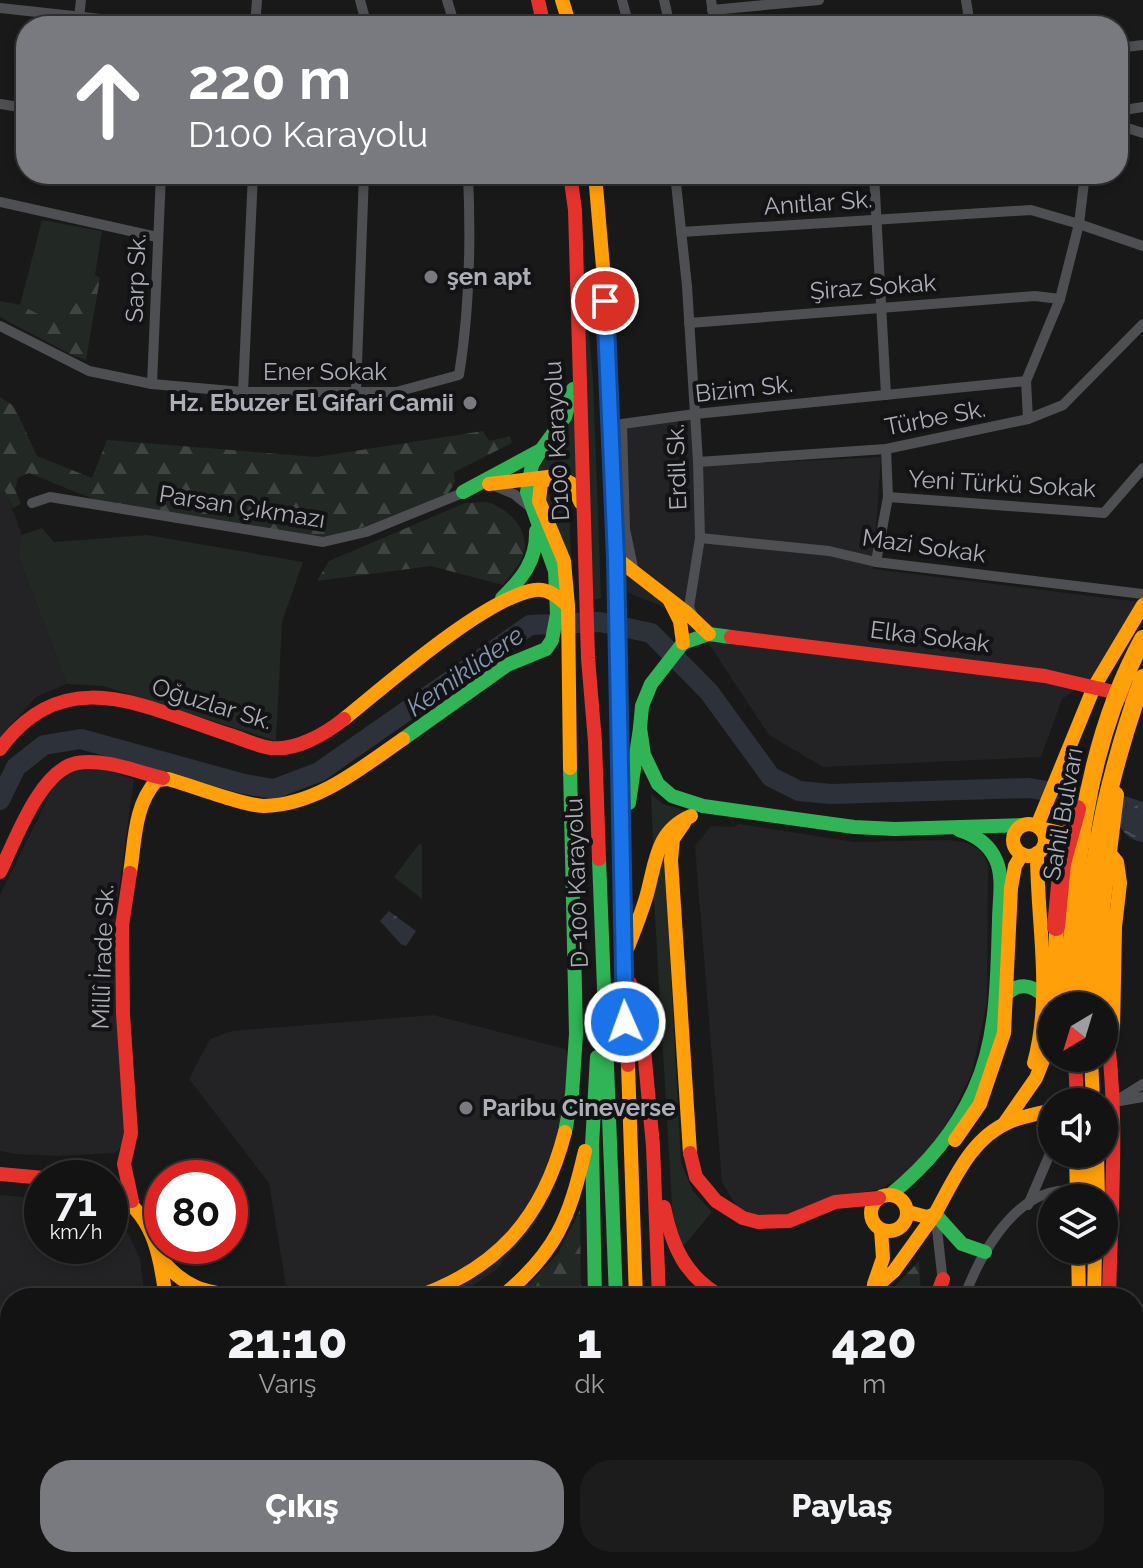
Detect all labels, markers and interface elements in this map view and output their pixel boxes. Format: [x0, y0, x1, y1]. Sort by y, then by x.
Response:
text: 220 m [188, 46, 351, 112]
icon: ahead [56, 48, 160, 152]
text: D100 Karayolu [188, 113, 428, 155]
street label: Anıtlar Sk. [763, 184, 873, 221]
street label: Sarp Sk. [119, 233, 152, 323]
place label: şen apt [447, 262, 532, 291]
pin [571, 267, 639, 335]
marker: şen apt [422, 268, 440, 286]
street label: Şiraz Sokak [809, 268, 937, 305]
icon: arrive [583, 279, 627, 323]
street label: Ener Sokak [263, 357, 387, 386]
street label: D100 Karayolu [538, 360, 575, 522]
street label: Bizim Sk. [694, 369, 794, 408]
place label: Hz. Ebuzer El Gifari Camii [169, 388, 454, 417]
marker: Hz. Ebuzer El Gifari Camii [461, 394, 479, 412]
street label: Türbe Sk. [882, 394, 988, 441]
street label: Erdil Sk. [661, 423, 693, 511]
street label: Yeni Türkü Sokak [907, 464, 1097, 503]
street label: Parsan Çıkmazı [157, 479, 327, 534]
street label: Mazi Sokak [860, 522, 988, 569]
street label: Elka Sokak [869, 615, 992, 658]
water label: Kemiklidere [401, 620, 529, 722]
street label: Oğuzlar Sk. [148, 671, 276, 736]
street label: Sahil Bulvarı [1037, 745, 1088, 883]
street label: D-100 Karayolu [559, 798, 594, 969]
street label: Millî İrade Sk. [85, 884, 120, 1030]
position arrow [583, 980, 667, 1064]
north arrow [1038, 992, 1118, 1072]
map controls [1038, 992, 1118, 1264]
button: sound [1038, 1088, 1118, 1168]
place label: Paribu Cineverse [482, 1093, 676, 1122]
marker: Paribu Cineverse [457, 1099, 475, 1117]
speed limit sign: 80 [144, 1160, 248, 1264]
text: 71 [55, 1178, 97, 1225]
button: layers [1038, 1184, 1118, 1264]
text: km/h [50, 1220, 102, 1244]
text: 21:10 [227, 1313, 347, 1369]
text: 1 [577, 1313, 602, 1369]
text: 420 [832, 1313, 917, 1369]
text: Varış [258, 1369, 316, 1399]
text: dk [575, 1369, 605, 1399]
text: m [862, 1369, 886, 1399]
button: Çıkış [40, 1460, 564, 1552]
button: Paylaş [580, 1460, 1104, 1552]

